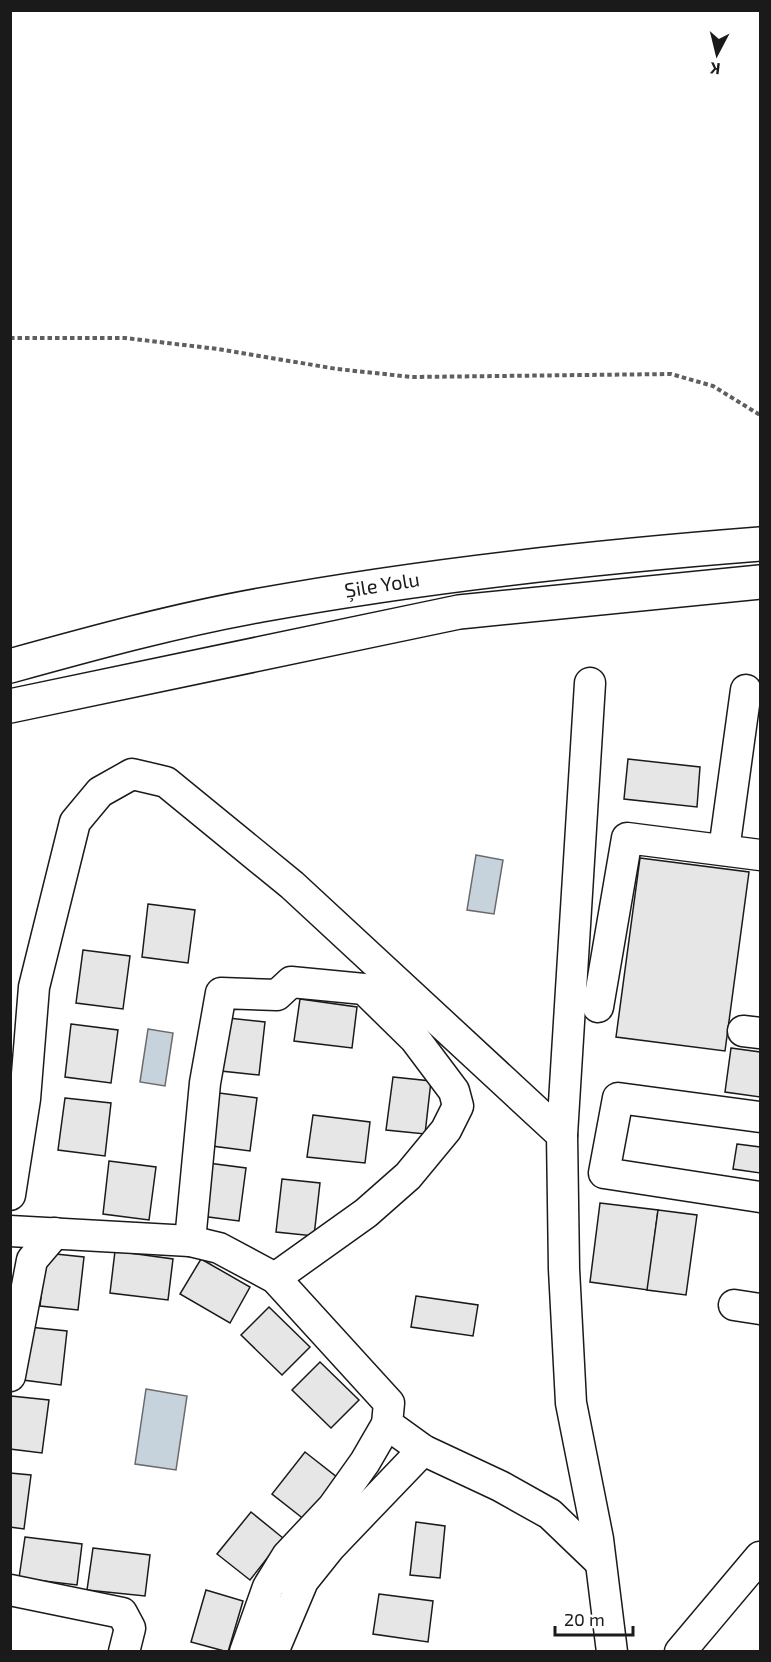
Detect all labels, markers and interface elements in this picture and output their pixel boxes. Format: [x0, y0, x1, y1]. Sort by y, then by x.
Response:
north arrow [687, 24, 747, 84]
text: K [708, 59, 721, 79]
street label: Şile Yolu [343, 566, 421, 603]
scale bar [555, 1599, 633, 1637]
text: 20 m [564, 1608, 605, 1630]

